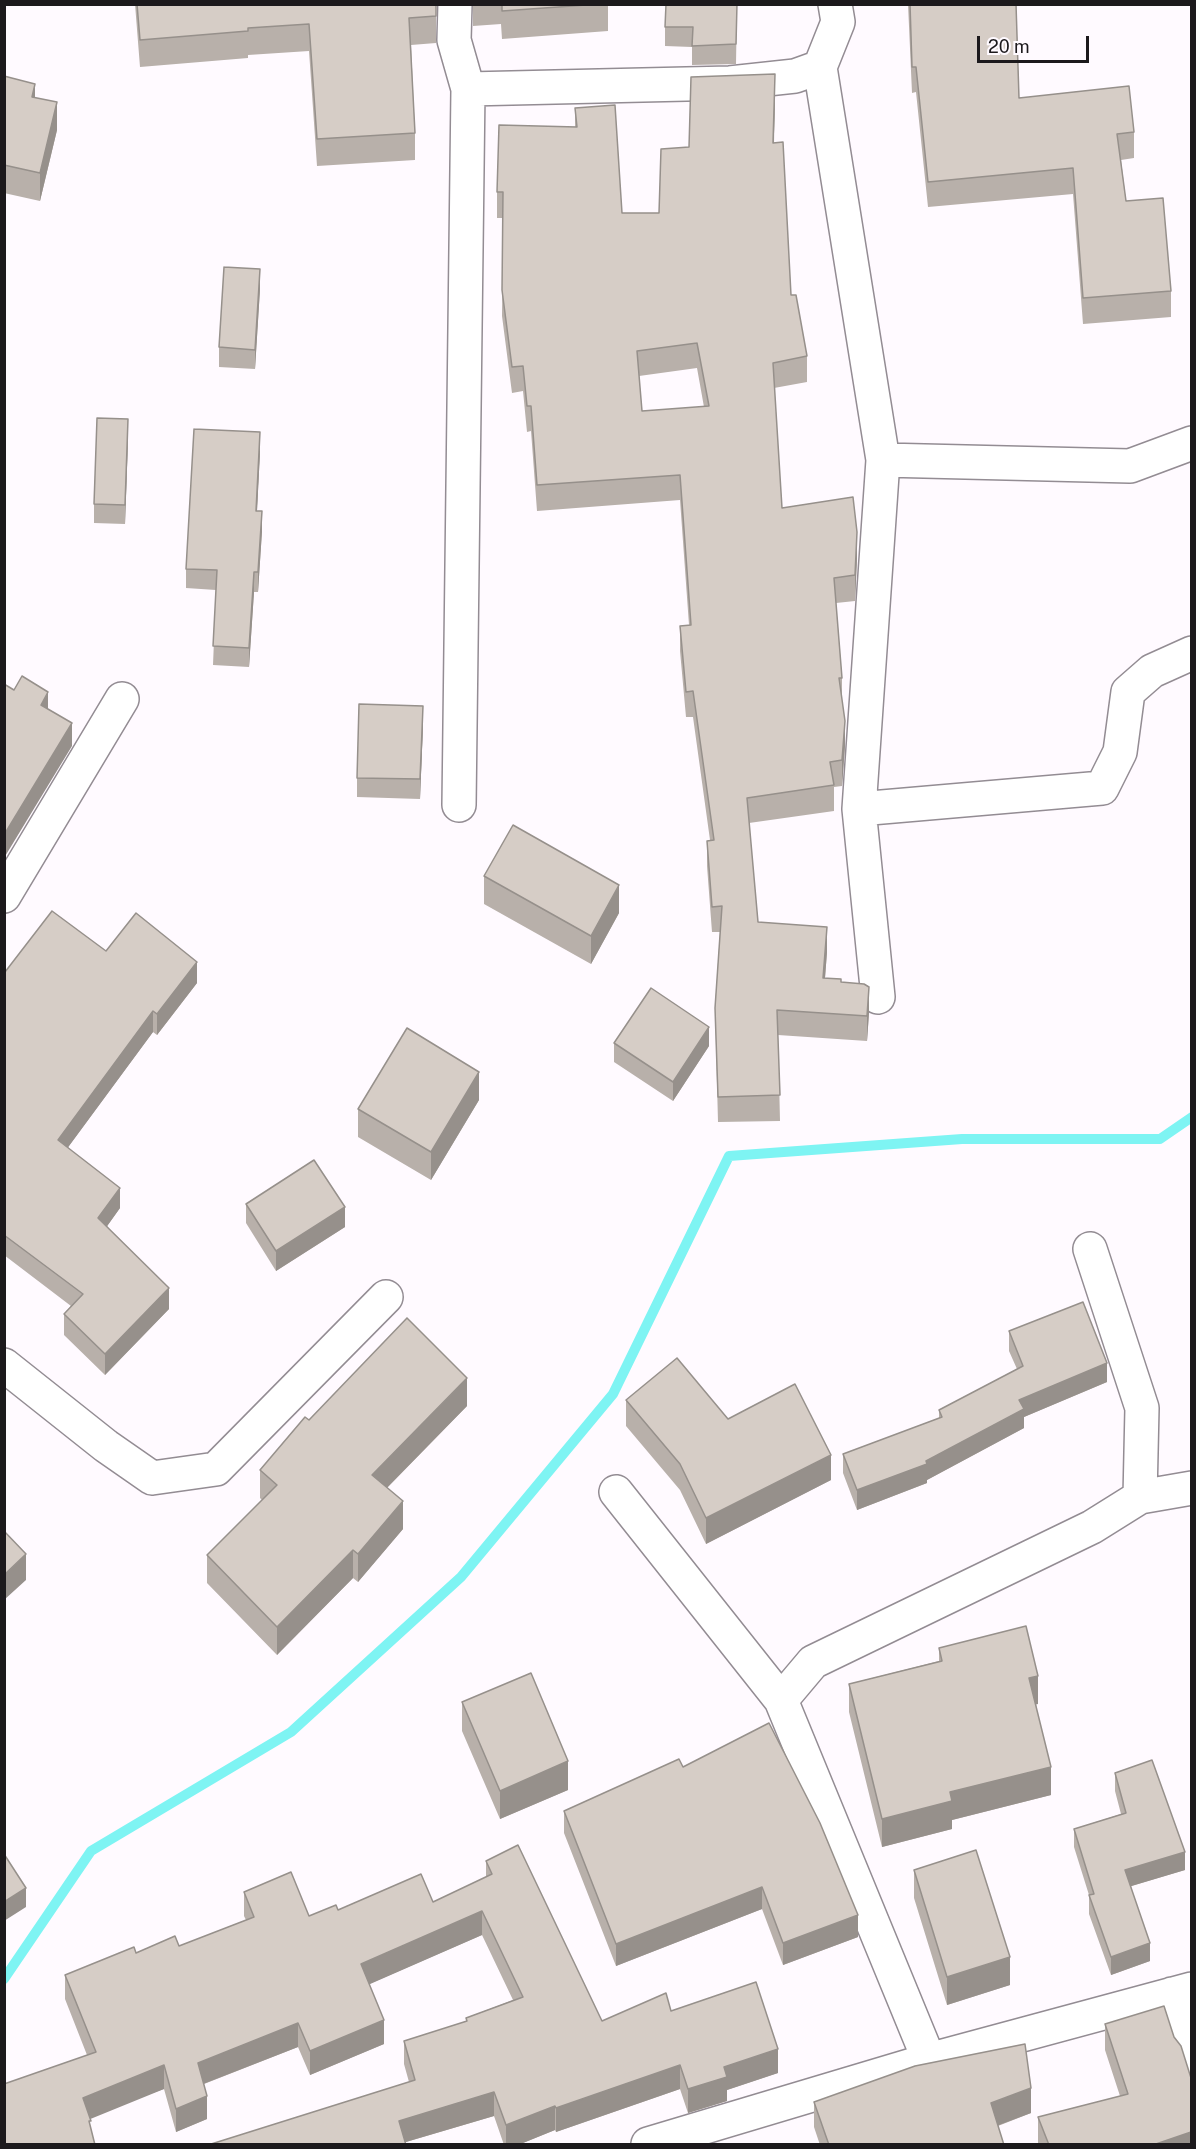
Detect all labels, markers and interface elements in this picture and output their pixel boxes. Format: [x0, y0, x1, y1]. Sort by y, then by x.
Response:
scale bar [980, 24, 1092, 62]
text: 20 m [988, 36, 1030, 57]

